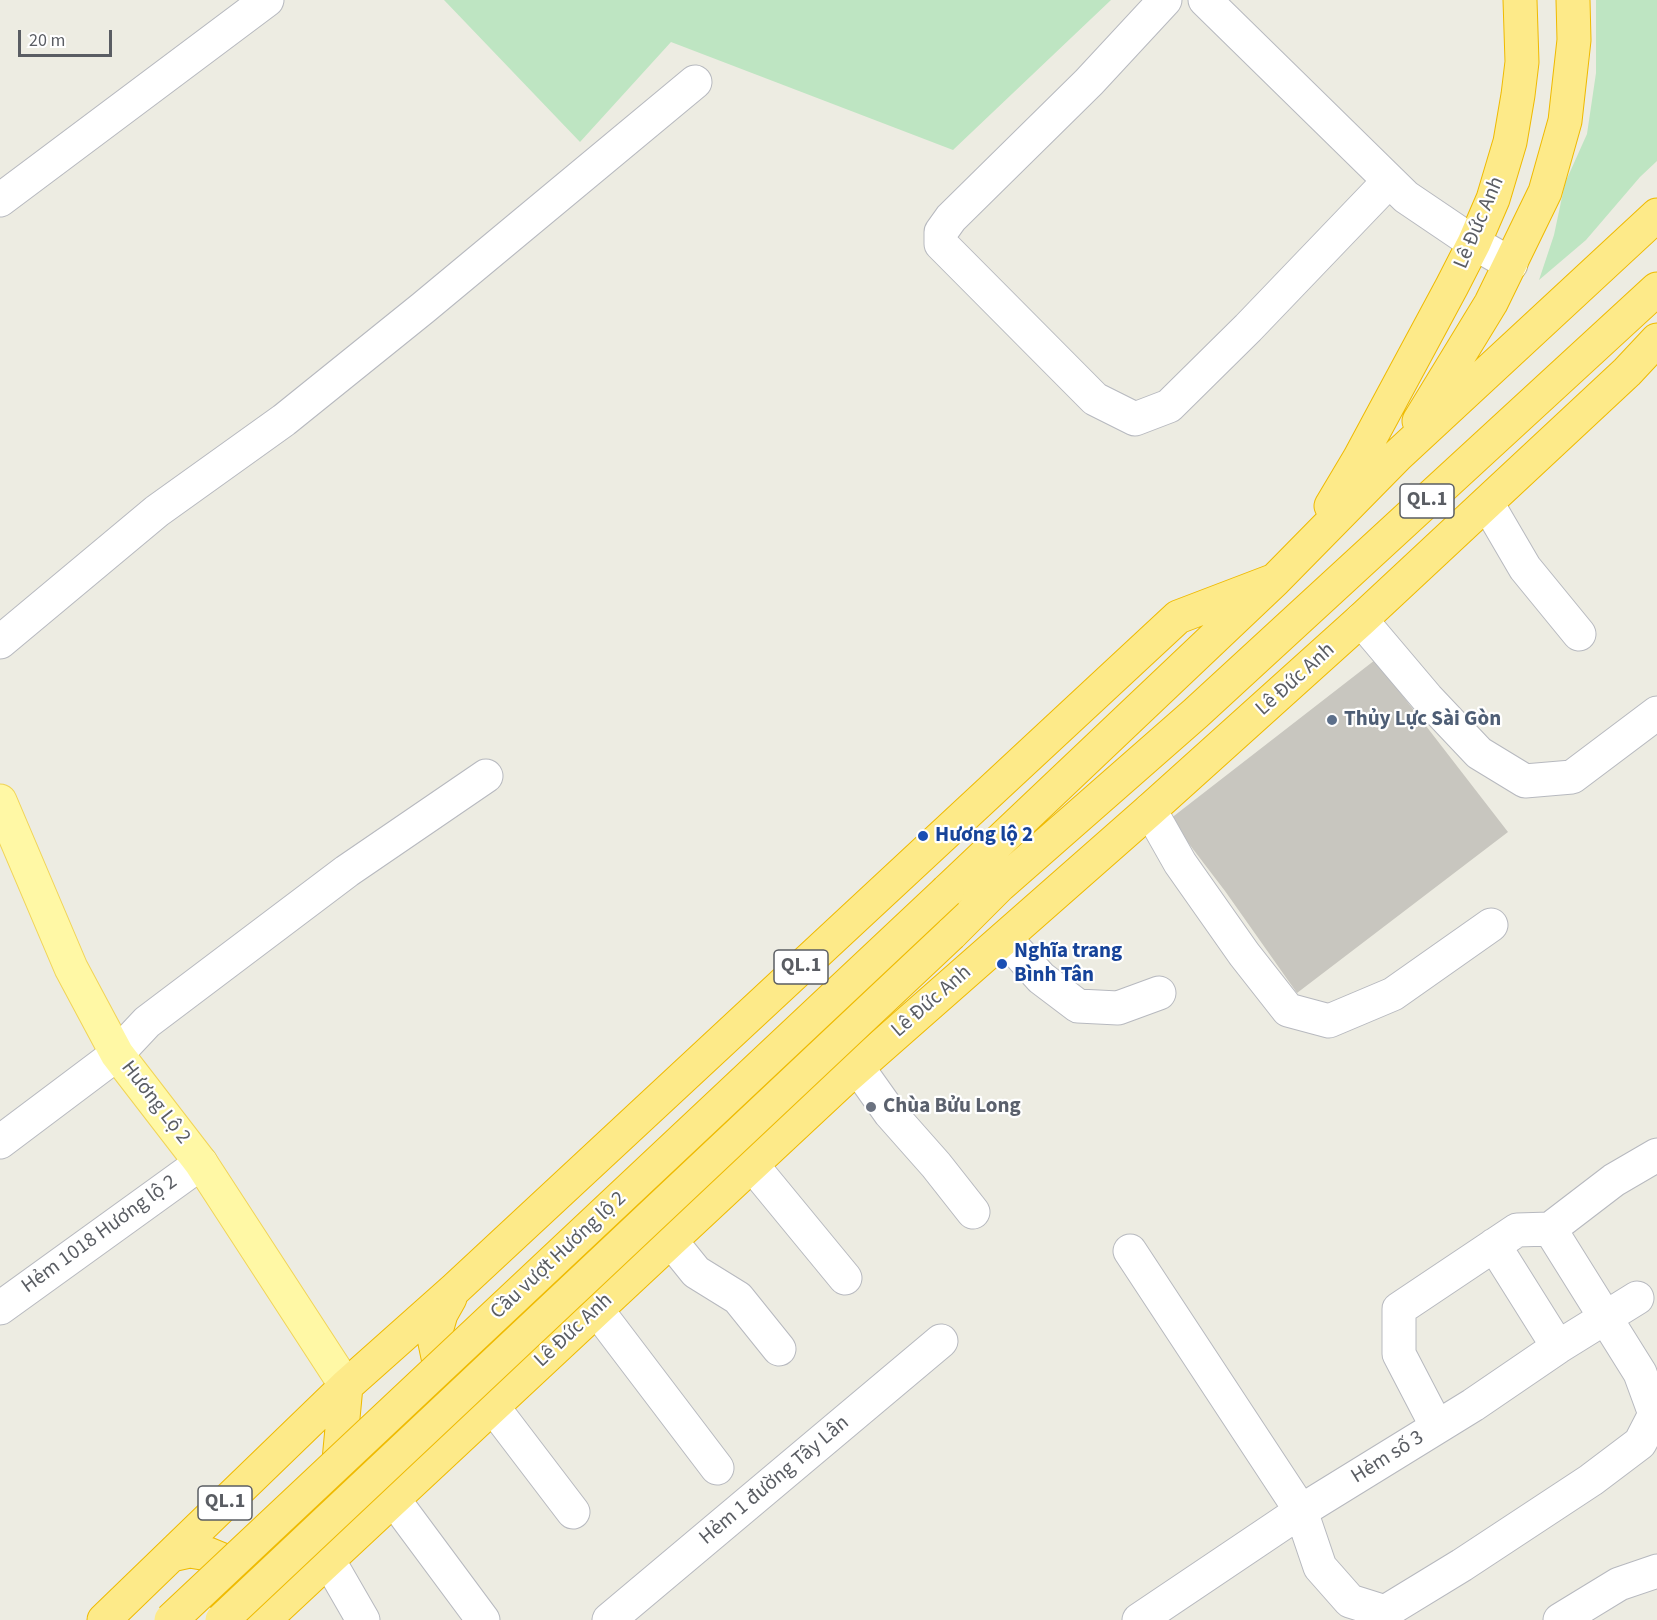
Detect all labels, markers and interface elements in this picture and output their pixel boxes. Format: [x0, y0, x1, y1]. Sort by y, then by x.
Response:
scale bar [21, 18, 116, 56]
text: 20 m [29, 28, 65, 53]
street label: Lê Đức Anh [1449, 173, 1511, 273]
road number: QL.1 [1400, 484, 1454, 518]
street label: Lê Đức Anh [1251, 638, 1341, 722]
place label: Thủy Lực Sài Gòn [1344, 707, 1501, 733]
marker: Thủy Lực Sài Gòn [1325, 713, 1339, 727]
place label: Hương lộ 2 [935, 823, 1033, 849]
marker: Hương lộ 2 [916, 829, 930, 843]
place label: Nghĩa trang Bình Tân [1014, 939, 1122, 989]
road number: QL.1 [774, 950, 828, 984]
marker: Nghĩa trang Bình Tân [995, 957, 1009, 971]
street label: Lê Đức Anh [887, 961, 977, 1043]
street label: Hương Lộ 2 [115, 1056, 195, 1150]
place label: Chùa Bửu Long [883, 1094, 1021, 1120]
marker: Chùa Bửu Long [864, 1100, 878, 1114]
street label: Hẻm 1018 Hương lộ 2 [17, 1170, 183, 1300]
street label: Cầu vượt Hương lộ 2 [486, 1187, 632, 1325]
street label: Lê Đức Anh [530, 1289, 618, 1373]
street label: Hẻm 1 đường Tây Lân [695, 1411, 855, 1551]
street label: Hẻm số 3 [1347, 1426, 1429, 1490]
road number: QL.1 [198, 1486, 252, 1520]

